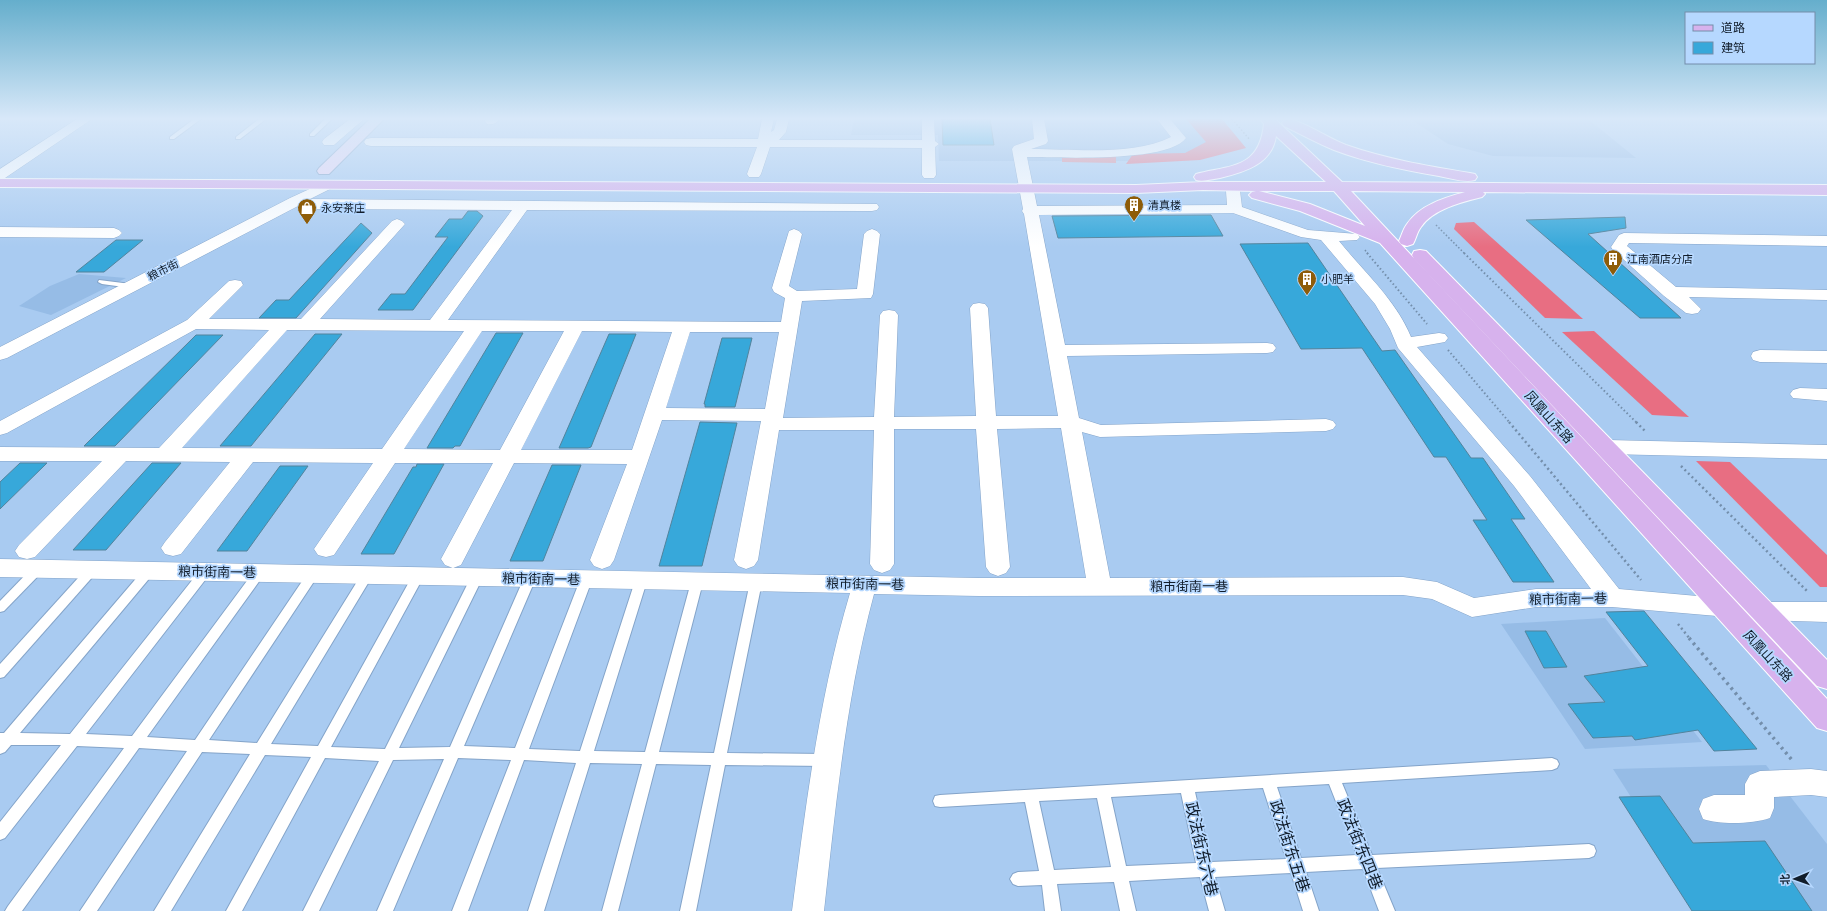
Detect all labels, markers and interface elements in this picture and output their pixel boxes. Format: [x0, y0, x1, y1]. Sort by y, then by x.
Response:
legend [1685, 12, 1815, 64]
text: 道路 [1721, 20, 1745, 35]
text: 建筑 [1721, 40, 1745, 55]
building icon: 清真楼 [1123, 194, 1145, 222]
shop icon: 永安茶庄 [296, 197, 318, 225]
place label: 清真楼 [1148, 198, 1181, 212]
place label: 永安茶庄 [321, 201, 365, 215]
building icon: 江南酒店分店 [1602, 248, 1624, 276]
place label: 江南酒店分店 [1627, 252, 1693, 266]
street label: 粮市街 [145, 256, 181, 284]
building icon: 小肥羊 [1296, 268, 1318, 296]
place label: 小肥羊 [1321, 272, 1354, 286]
street label: 凤凰山东路 [1521, 387, 1577, 447]
street label: 粮市街南一巷 [178, 563, 256, 581]
street label: 粮市街南一巷 [502, 570, 580, 588]
street label: 粮市街南一巷 [826, 575, 904, 593]
street label: 粮市街南一巷 [1150, 578, 1228, 595]
street label: 粮市街南一巷 [1529, 590, 1607, 608]
street label: 凤凰山东路 [1740, 626, 1796, 686]
street label: 政法街东四巷 [1333, 796, 1387, 892]
street label: 政法街东五巷 [1266, 797, 1314, 895]
street label: 政法街东六巷 [1181, 800, 1223, 898]
north arrow [1775, 859, 1815, 899]
text: 北 [1778, 874, 1792, 885]

